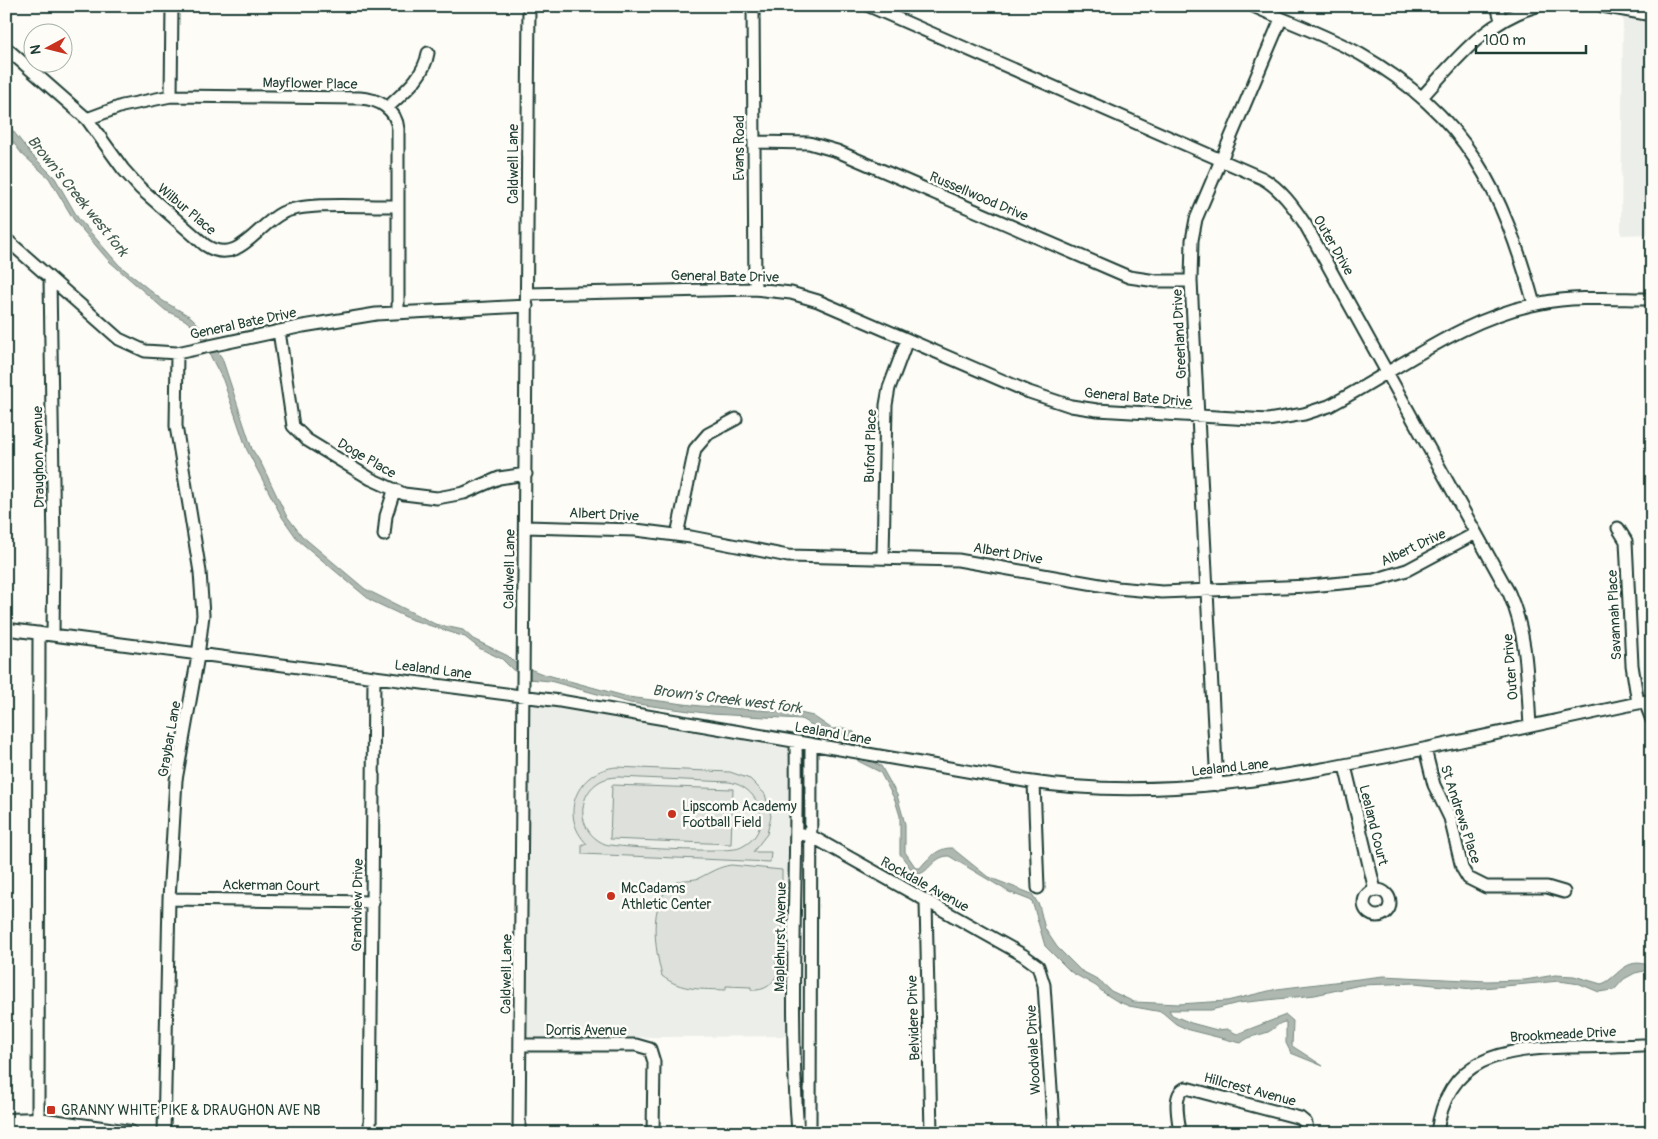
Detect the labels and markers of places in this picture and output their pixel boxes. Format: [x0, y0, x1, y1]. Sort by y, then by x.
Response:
place label: Lipscomb Academy Football Field [682, 798, 797, 831]
marker: Lipscomb Academy Football Field [666, 808, 678, 820]
place label: McCadams Athletic Center [621, 880, 711, 913]
marker: McCadams Athletic Center [605, 890, 617, 902]
place label: GRANNY WHITE PIKE & DRAUGHON AVE NB [61, 1102, 321, 1119]
marker: GRANNY WHITE PIKE & DRAUGHON AVE NB [45, 1104, 57, 1116]

